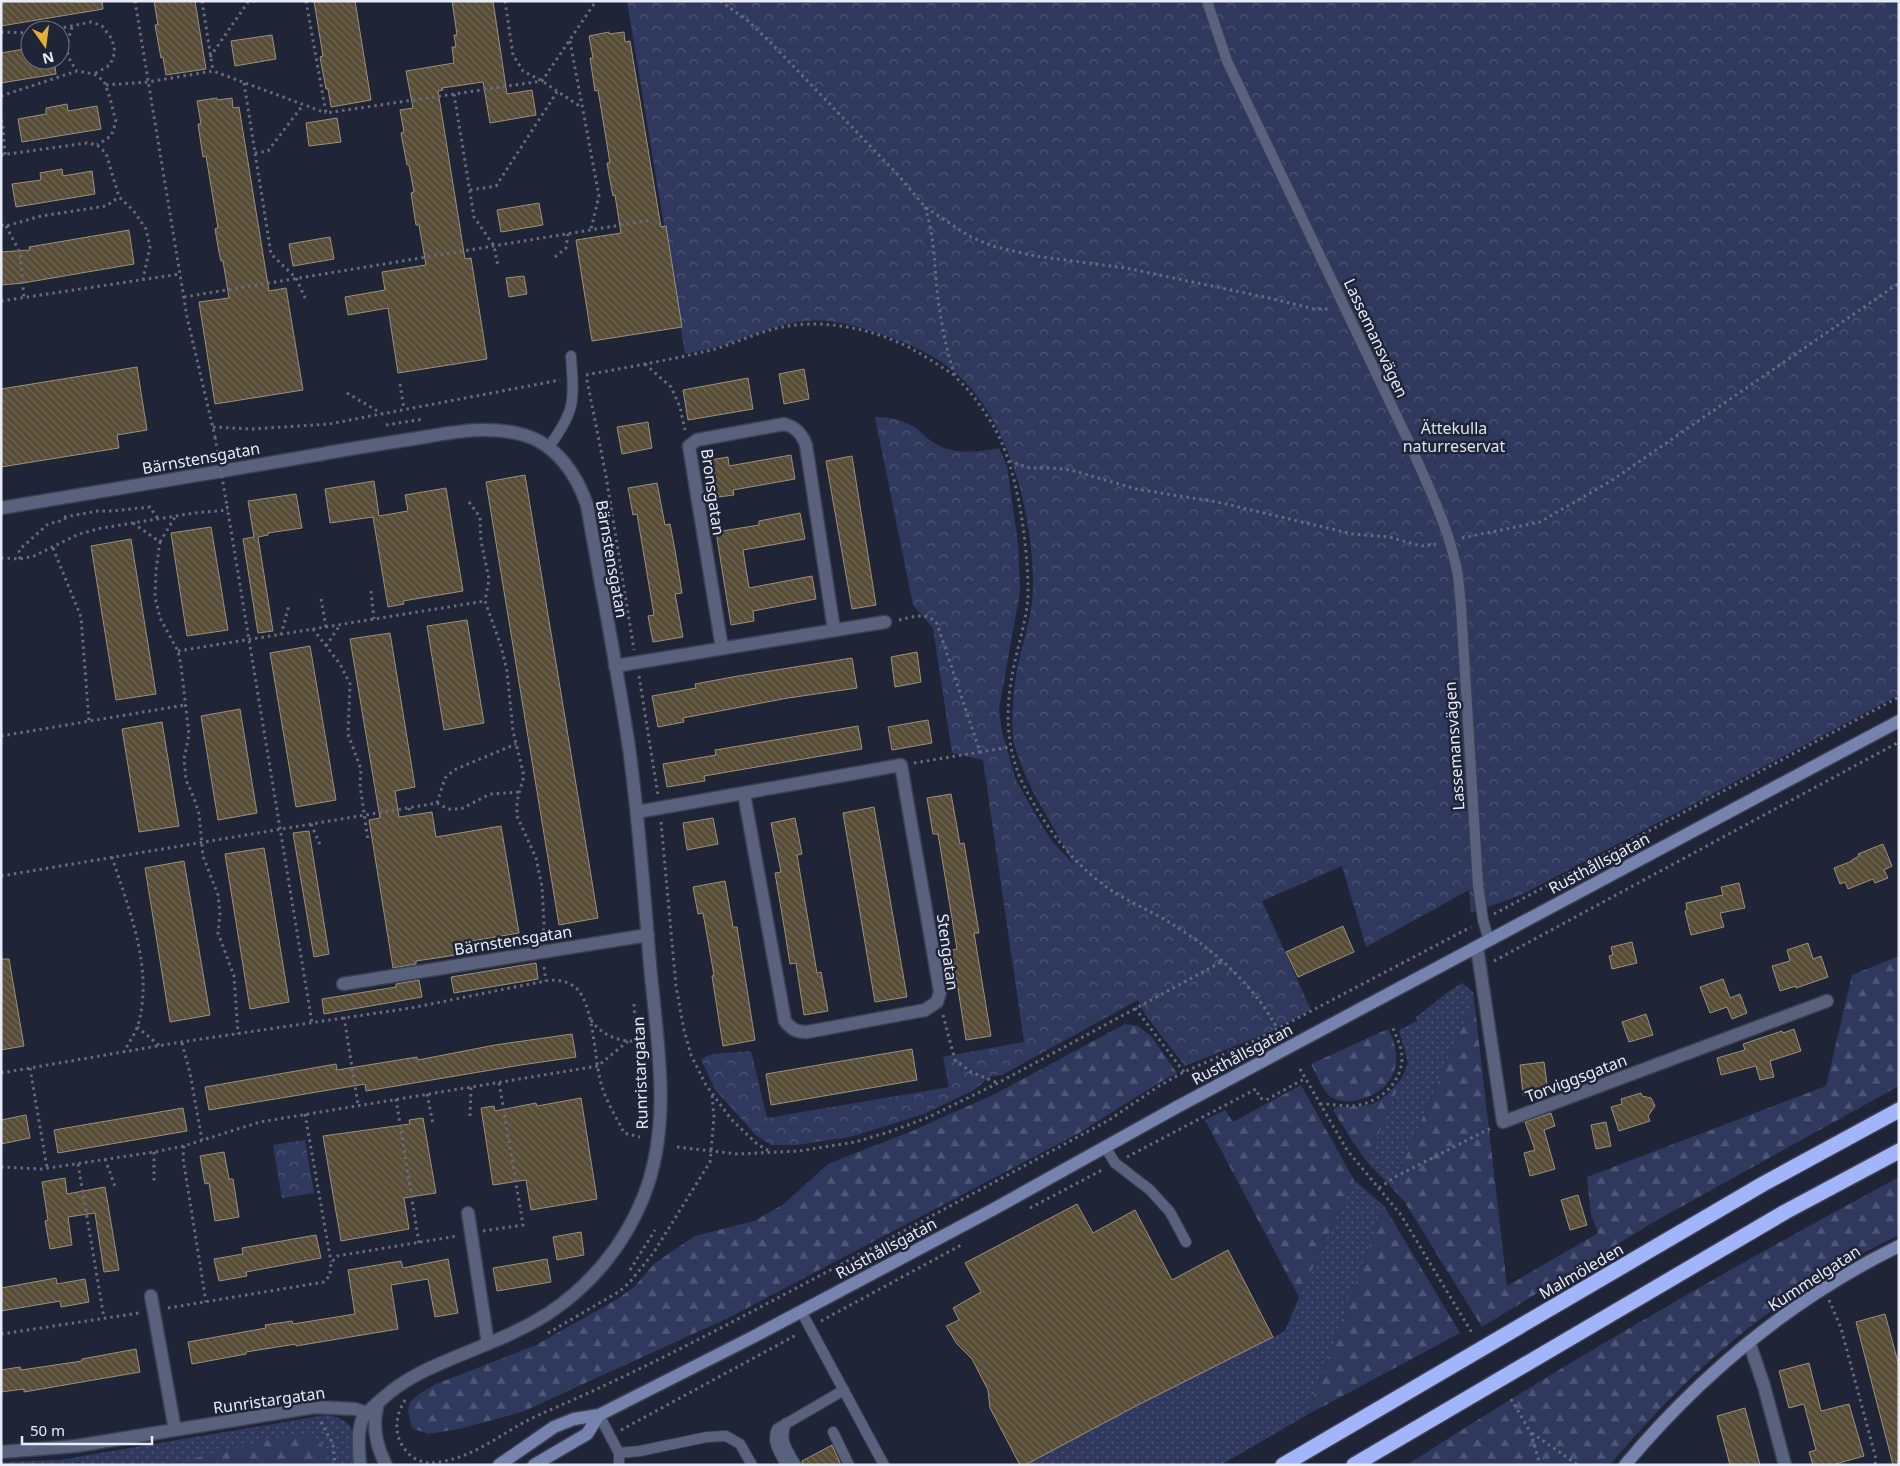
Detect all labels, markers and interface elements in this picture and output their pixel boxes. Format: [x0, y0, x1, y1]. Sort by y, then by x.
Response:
north arrow [20, 20, 70, 70]
text: N [40, 48, 56, 69]
street label: Lassemansvägen [1339, 275, 1413, 401]
park label: Ättekulla naturreservat [1403, 417, 1506, 457]
street label: Bärnstensgatan [140, 437, 262, 479]
street label: Bronsgatan [696, 447, 730, 537]
street label: Bärnstensgatan [591, 498, 633, 620]
street label: Lassemansvägen [1439, 681, 1469, 811]
street label: Rusthållsgatan [1545, 827, 1653, 899]
street label: Stengatan [932, 912, 964, 992]
street label: Bärnstensgatan [452, 920, 574, 960]
street label: Runristargatan [627, 1016, 653, 1130]
street label: Rusthållsgatan [1188, 1018, 1296, 1090]
street label: Torviggsgatan [1522, 1049, 1630, 1107]
street label: Rusthållsgatan [832, 1212, 940, 1284]
street label: Malmöleden [1535, 1238, 1627, 1304]
street label: Kummelgatan [1763, 1240, 1865, 1316]
street label: Runristargatan [212, 1381, 326, 1419]
scale bar [22, 1414, 152, 1446]
text: 50 m [30, 1420, 65, 1440]

